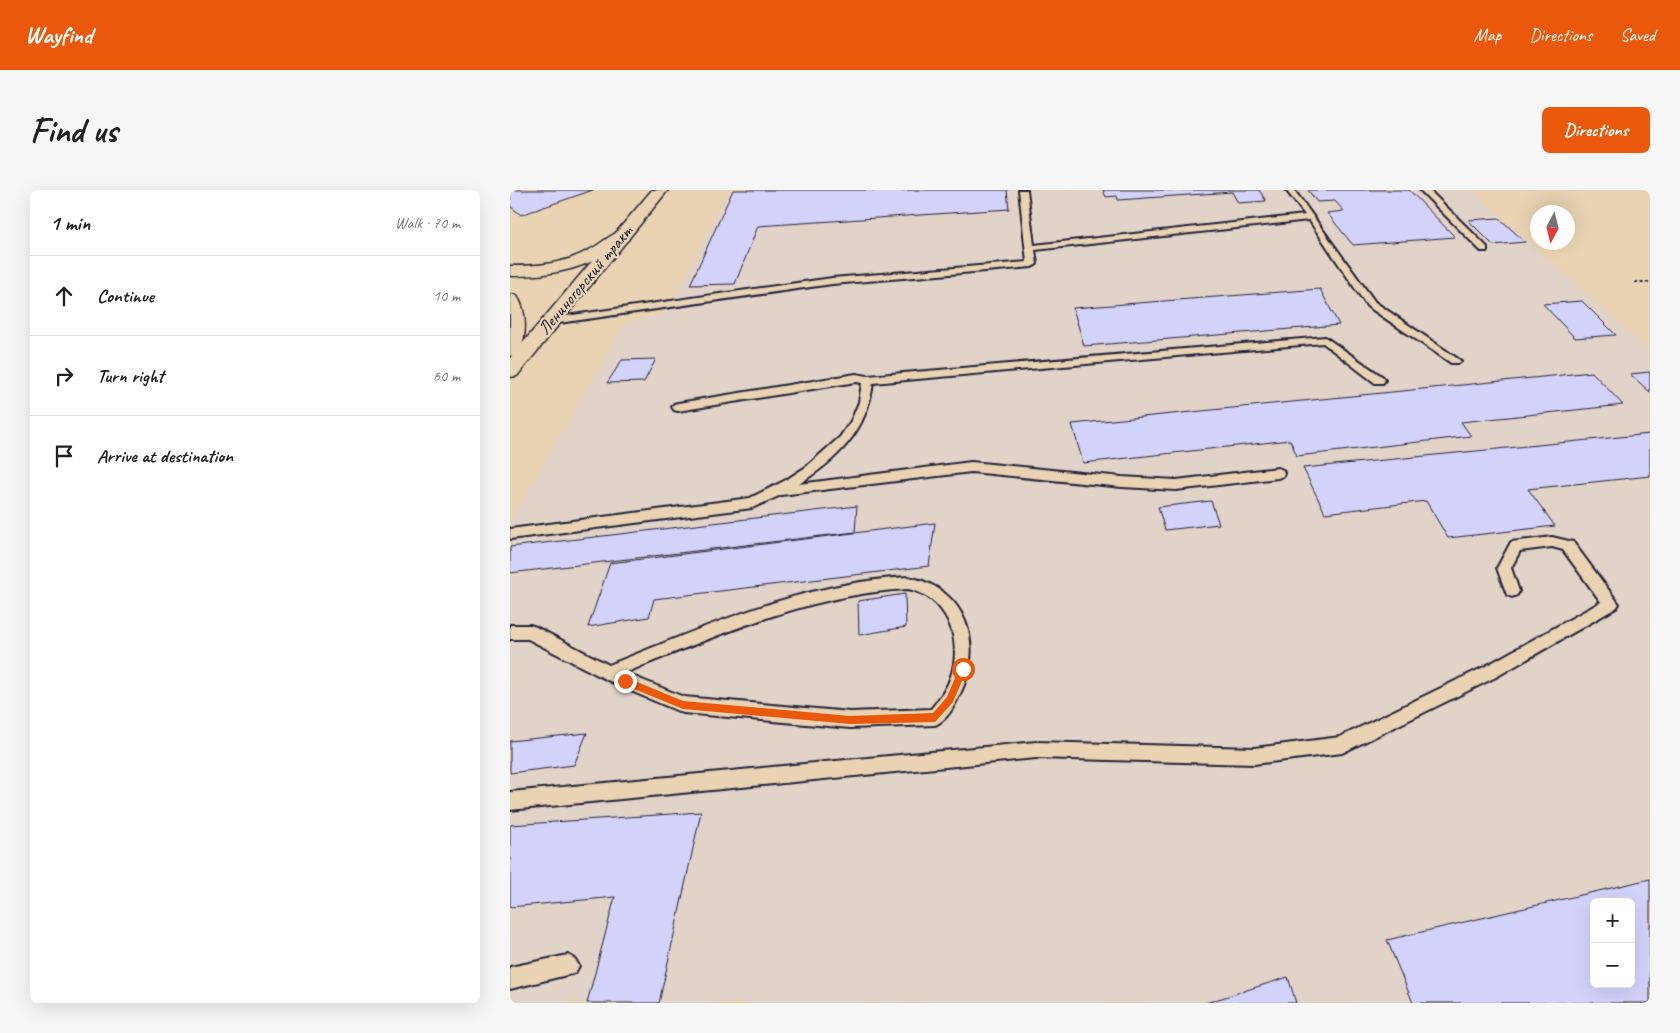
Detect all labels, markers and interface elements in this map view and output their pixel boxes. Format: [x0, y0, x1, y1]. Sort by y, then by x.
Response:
text: Wayfind [25, 20, 92, 50]
text: Map [1474, 24, 1501, 46]
text: Directions [1529, 24, 1592, 46]
text: Saved [1620, 24, 1655, 46]
button: Directions [1542, 107, 1650, 153]
text: Find us [30, 108, 117, 153]
north arrow [1530, 205, 1575, 250]
text: 1 min [50, 210, 90, 236]
text: Walk · 70 m [395, 213, 460, 233]
street label: Лениногорский тракт [533, 220, 638, 339]
icon: ahead [50, 282, 78, 310]
text: Continue [97, 284, 154, 308]
text: 10 m [433, 286, 460, 306]
icon: right [50, 362, 78, 390]
text: Turn right [97, 364, 164, 388]
text: 60 m [433, 366, 460, 386]
icon: arrive [50, 442, 78, 470]
text: Arrive at destination [97, 444, 233, 468]
route start [952, 658, 975, 681]
route end [614, 670, 637, 693]
map controls [1590, 898, 1635, 988]
button: + [1590, 898, 1635, 943]
button: − [1590, 943, 1635, 988]

